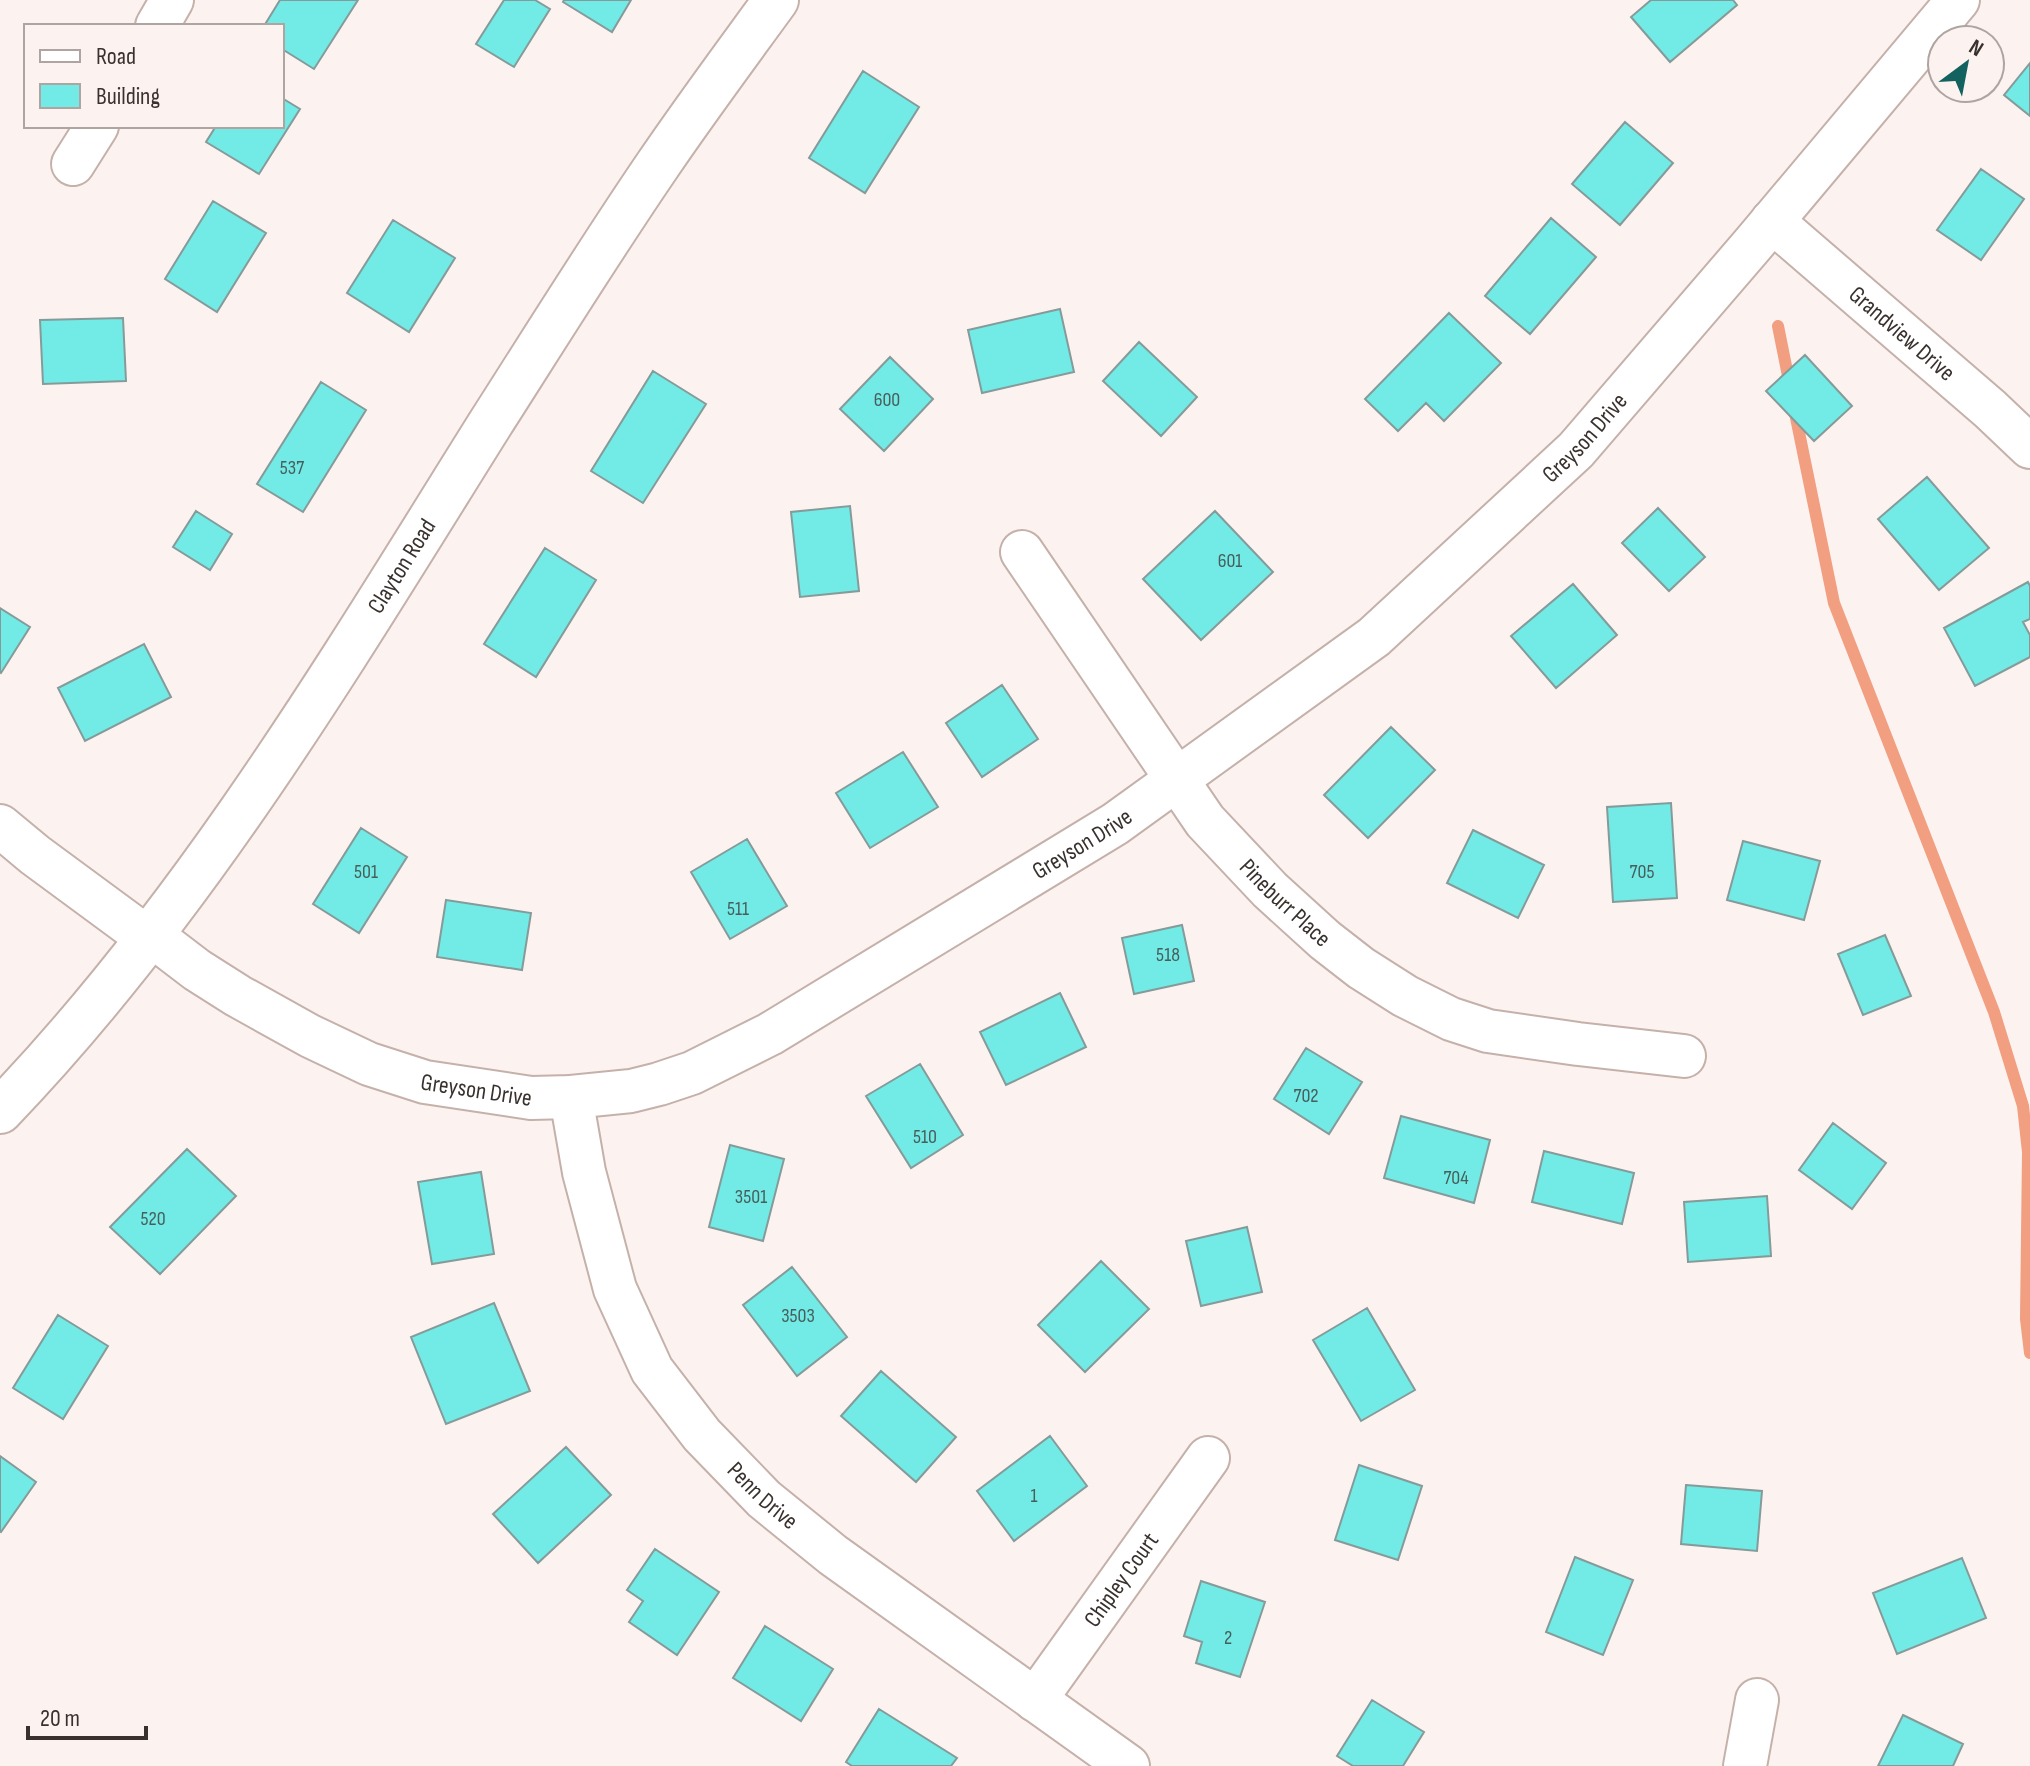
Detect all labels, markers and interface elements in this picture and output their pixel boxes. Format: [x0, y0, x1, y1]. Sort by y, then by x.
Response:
legend [24, 24, 284, 128]
north arrow [1926, 24, 2006, 104]
text: N [1964, 34, 1988, 63]
text: Road [96, 42, 136, 71]
text: Building [96, 82, 160, 111]
street label: Grandview Drive [1843, 280, 1961, 387]
street label: Greyson Drive [1536, 387, 1634, 489]
house number: 600 [874, 388, 900, 412]
house number: 537 [280, 456, 304, 480]
street label: Clayton Road [361, 514, 442, 619]
house number: 601 [1218, 549, 1242, 573]
street label: Greyson Drive [1027, 802, 1138, 886]
street label: Pineburr Place [1233, 853, 1337, 953]
house number: 501 [354, 860, 378, 884]
house number: 705 [1630, 860, 1654, 884]
house number: 511 [727, 897, 749, 921]
house number: 518 [1156, 943, 1180, 967]
street label: Greyson Drive [419, 1068, 534, 1113]
house number: 702 [1293, 1084, 1319, 1108]
house number: 510 [913, 1125, 937, 1149]
house number: 704 [1443, 1166, 1469, 1190]
house number: 3501 [735, 1185, 767, 1209]
house number: 520 [140, 1207, 166, 1231]
house number: 3503 [781, 1304, 815, 1328]
street label: Penn Drive [721, 1456, 804, 1536]
house number: 1 [1031, 1484, 1038, 1508]
street label: Chipley Court [1078, 1527, 1165, 1633]
house number: 2 [1224, 1626, 1232, 1650]
scale bar [28, 1690, 146, 1740]
text: 20 m [40, 1704, 80, 1733]

